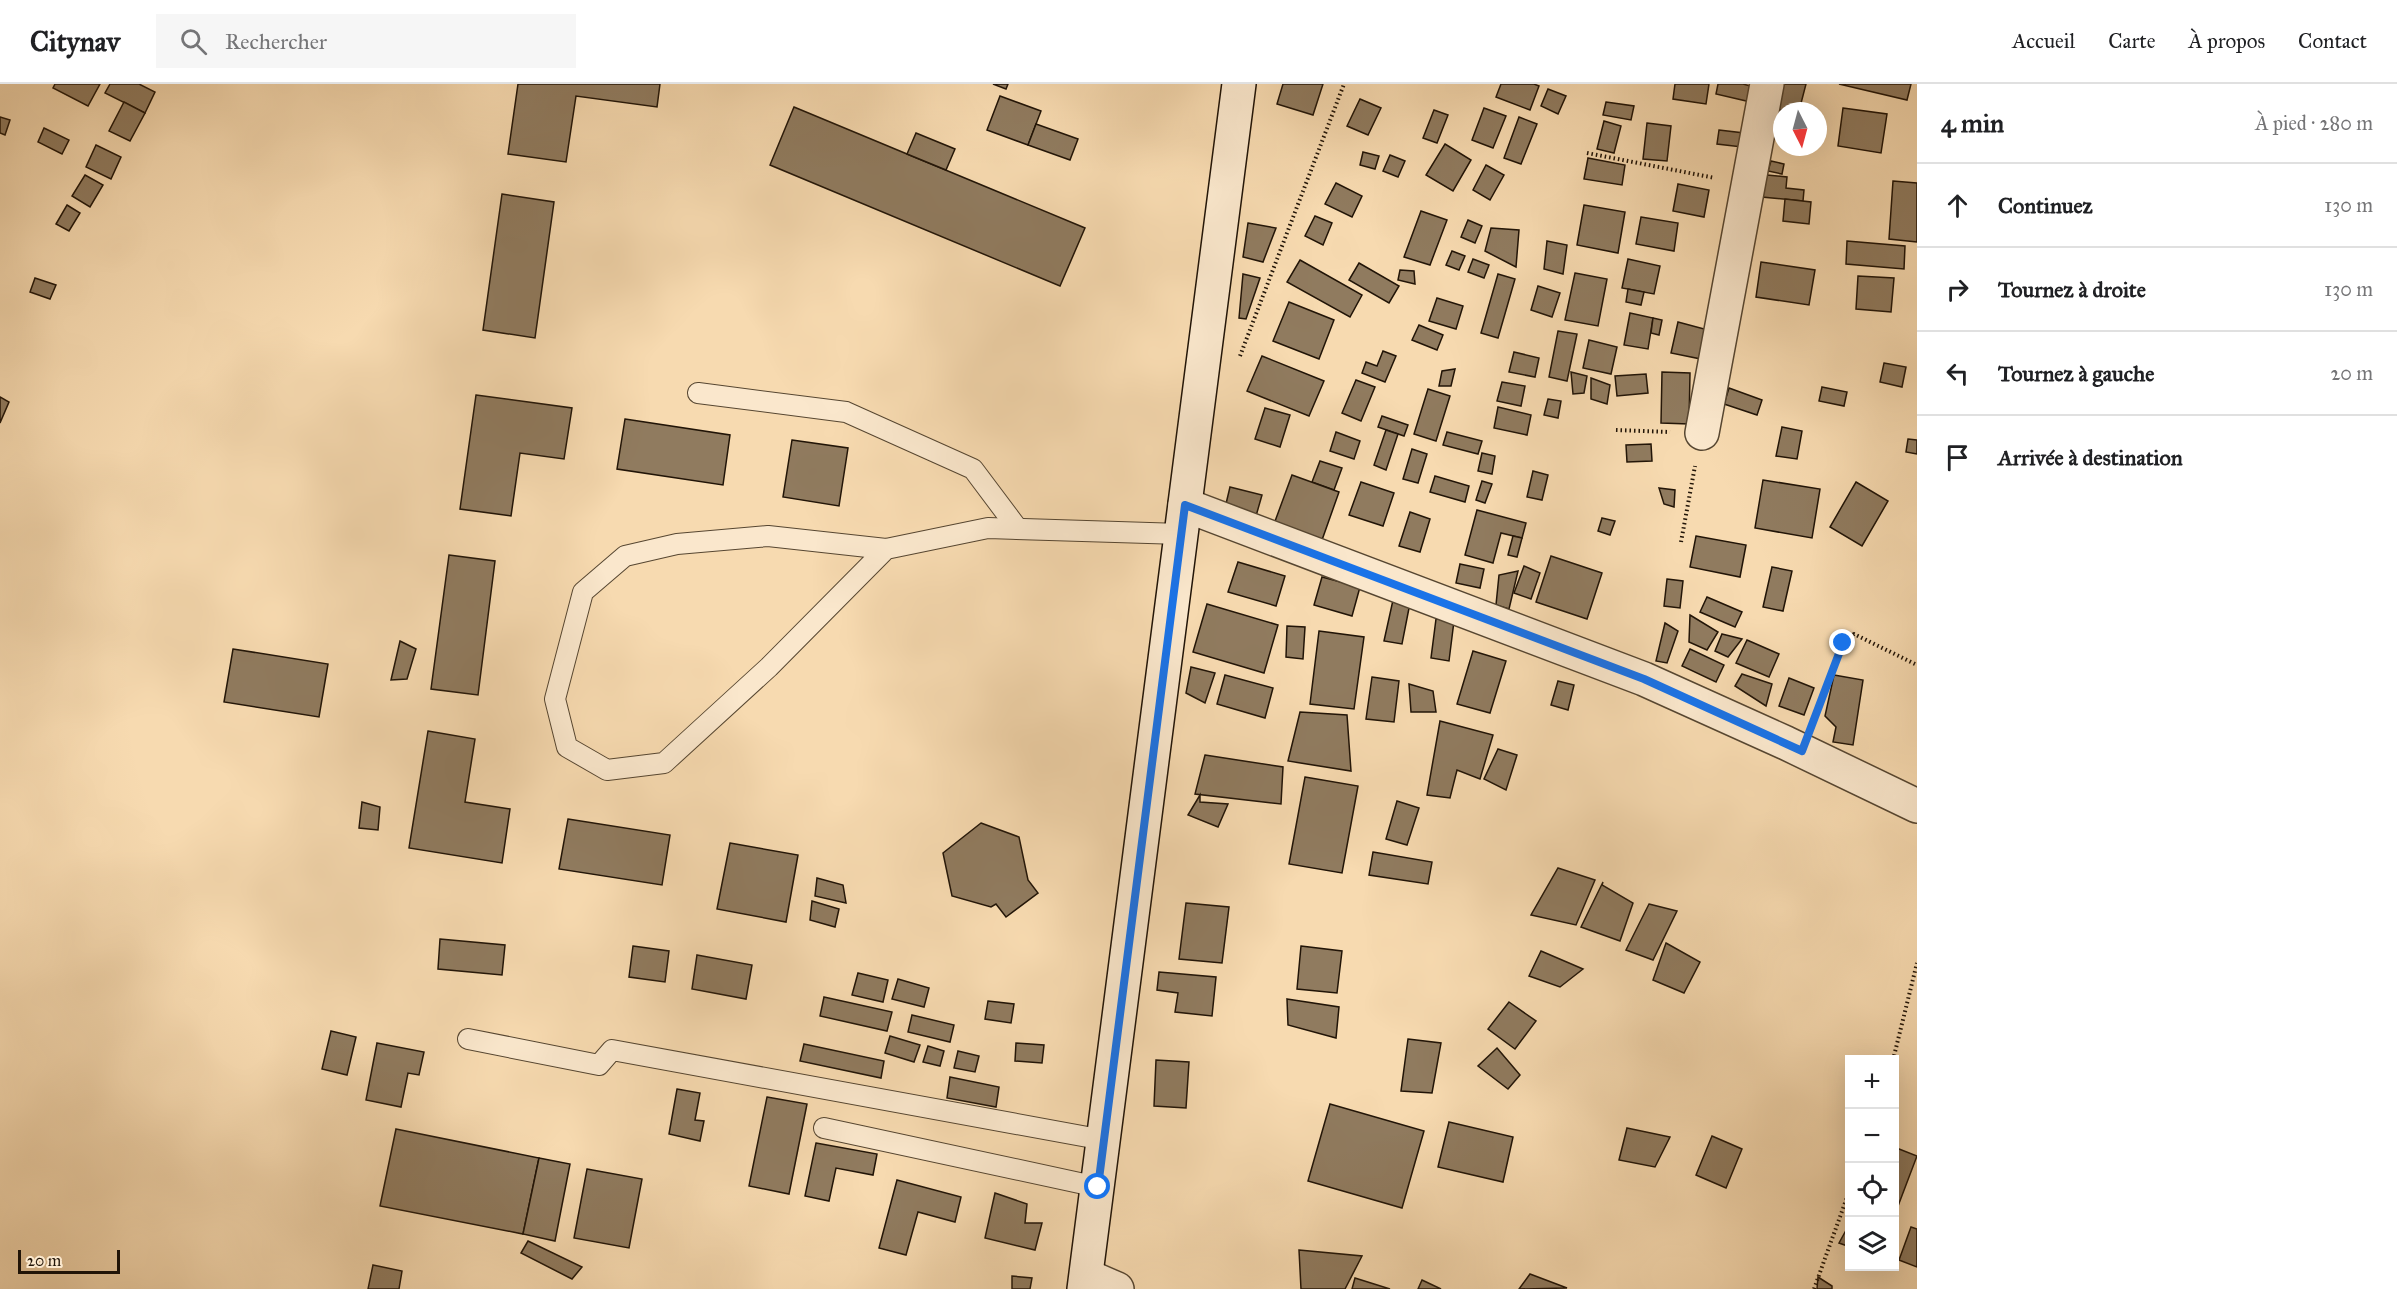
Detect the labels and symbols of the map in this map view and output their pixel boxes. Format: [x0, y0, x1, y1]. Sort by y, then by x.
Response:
north arrow [1773, 102, 1827, 156]
route end [1829, 629, 1855, 655]
route start [1084, 1173, 1110, 1199]
scale bar [18, 1247, 120, 1274]

